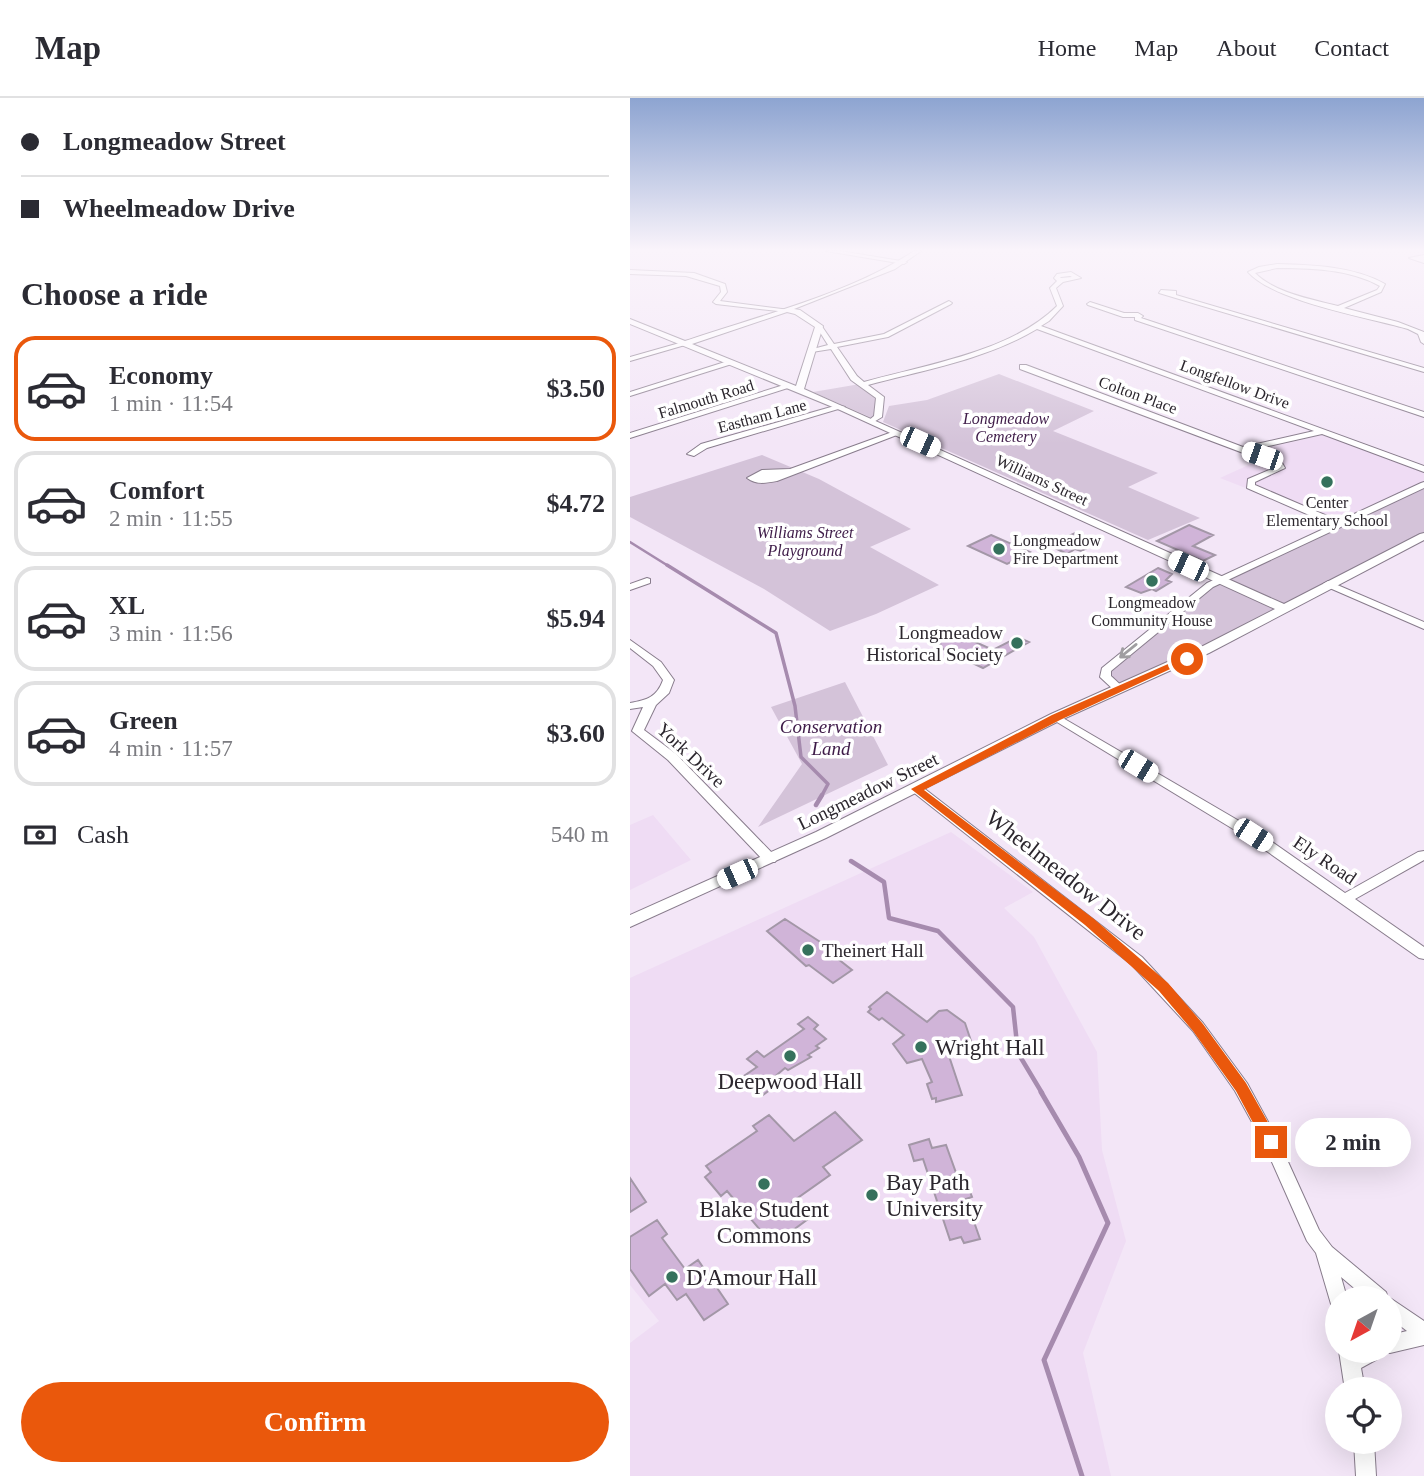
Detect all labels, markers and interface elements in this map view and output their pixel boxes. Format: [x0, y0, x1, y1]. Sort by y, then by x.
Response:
text: Map [35, 30, 101, 66]
text: Home [1038, 35, 1096, 61]
text: Map [1134, 35, 1178, 61]
text: About [1216, 35, 1276, 61]
text: Contact [1314, 35, 1389, 61]
text: Longmeadow Street [63, 127, 286, 156]
text: Wheelmeadow Drive [63, 194, 295, 223]
text: Choose a ride [21, 276, 208, 312]
street label: Longfellow Drive [1178, 356, 1292, 413]
icon: car [25, 357, 88, 420]
text: Economy [109, 361, 213, 390]
street label: Colton Place [1096, 373, 1180, 417]
text: $3.50 [547, 374, 605, 403]
street label: Falmouth Road [656, 376, 756, 422]
text: 1 min · 11:54 [109, 391, 233, 416]
street label: Eastham Lane [716, 396, 808, 436]
park label: Longmeadow Cemetery [962, 410, 1049, 446]
car [897, 424, 944, 460]
car [1239, 439, 1286, 473]
street label: Williams Street [993, 451, 1091, 509]
icon: car [25, 472, 88, 535]
marker: Center Elementary School [1319, 474, 1335, 490]
text: Comfort [109, 476, 204, 505]
text: $4.72 [547, 489, 605, 518]
place label: Center Elementary School [1266, 494, 1389, 530]
text: 2 min · 11:55 [109, 506, 233, 531]
park label: Williams Street Playground [757, 524, 854, 560]
place label: Longmeadow Fire Department [1013, 532, 1119, 568]
marker: Longmeadow Fire Department [991, 541, 1007, 557]
car [1165, 548, 1212, 584]
marker: Longmeadow Community House [1144, 573, 1160, 589]
icon: car [25, 587, 88, 650]
text: XL [109, 591, 145, 620]
place label: Longmeadow Community House [1091, 594, 1213, 630]
text: $5.94 [547, 604, 605, 633]
text: 3 min · 11:56 [109, 621, 233, 646]
place label: Longmeadow Historical Society [866, 622, 1003, 665]
marker: Longmeadow Historical Society [1009, 635, 1025, 651]
route start [1171, 643, 1203, 675]
one-way arrow [1120, 644, 1138, 659]
icon: car [25, 702, 88, 765]
text: Green [109, 706, 178, 735]
park label: Conservation Land [780, 716, 882, 759]
street label: York Drive [653, 718, 729, 792]
text: $3.60 [547, 719, 605, 748]
text: 4 min · 11:57 [109, 736, 233, 761]
car [1115, 746, 1162, 786]
street label: Longmeadow Street [794, 748, 942, 834]
street label: Wheelmeadow Drive [981, 805, 1151, 945]
car [1230, 815, 1277, 855]
icon: cash [21, 816, 59, 854]
text: Cash [77, 820, 129, 849]
text: 540 m [551, 822, 609, 847]
street label: Ely Road [1290, 831, 1361, 889]
car [714, 856, 761, 892]
place label: Theinert Hall [822, 940, 924, 961]
marker: Theinert Hall [800, 942, 816, 958]
place label: Wright Hall [935, 1035, 1045, 1060]
marker: Wright Hall [913, 1039, 929, 1055]
marker: Deepwood Hall [782, 1048, 798, 1064]
place label: Deepwood Hall [718, 1069, 863, 1094]
callout: 2 min [1296, 1118, 1411, 1166]
route end [1255, 1126, 1287, 1158]
text: 2 min [1325, 1130, 1381, 1155]
place label: Bay Path University [886, 1170, 984, 1221]
marker: Blake Student Commons [756, 1176, 772, 1192]
marker: Bay Path University [864, 1187, 880, 1203]
place label: Blake Student Commons [699, 1197, 829, 1248]
place label: D'Amour Hall [686, 1265, 817, 1290]
marker: D'Amour Hall [664, 1269, 680, 1285]
north arrow [1325, 1286, 1402, 1363]
map controls [1325, 1286, 1402, 1454]
button: locate [1325, 1377, 1402, 1454]
button: Confirm [21, 1382, 609, 1462]

